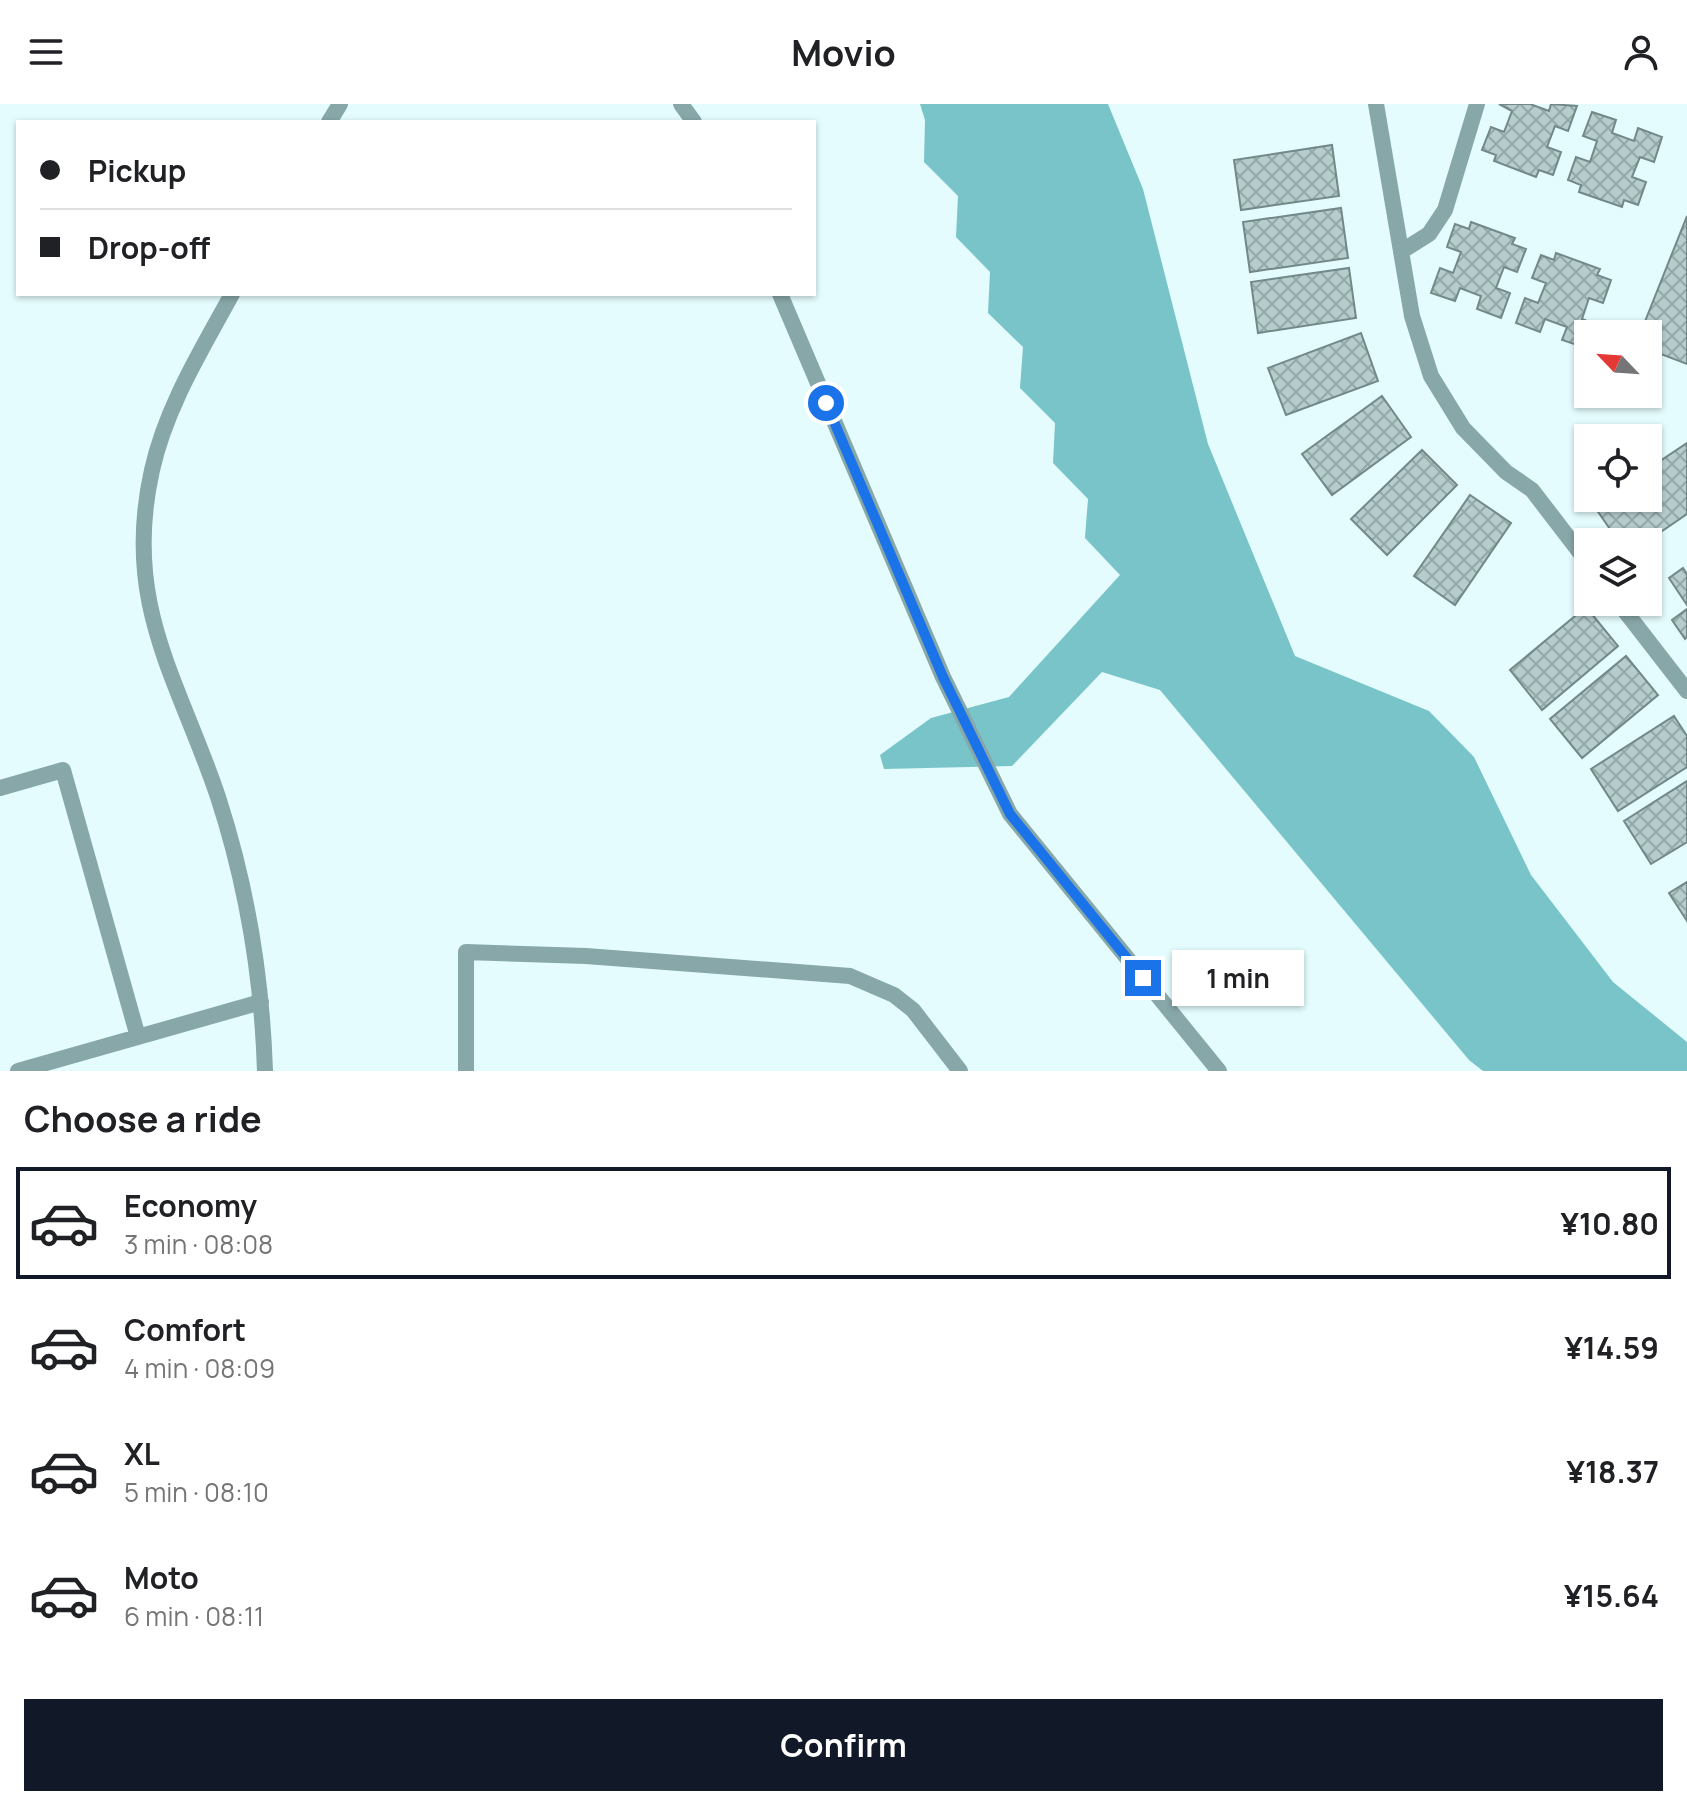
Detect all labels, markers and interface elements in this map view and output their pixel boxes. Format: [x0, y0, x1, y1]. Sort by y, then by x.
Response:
text: Movio [791, 28, 896, 77]
icon: menu [24, 30, 68, 74]
icon: person [1619, 30, 1663, 74]
text: Pickup [88, 150, 186, 191]
text: Drop-off [88, 227, 210, 268]
north arrow [1574, 320, 1662, 408]
map controls [1574, 320, 1662, 616]
route start [808, 385, 844, 421]
button: locate [1574, 424, 1662, 512]
button: layers [1574, 528, 1662, 616]
callout: 1 min [1171, 950, 1303, 1006]
route end [1125, 960, 1161, 996]
text: 1 min [1206, 960, 1270, 996]
text: Choose a ride [24, 1094, 262, 1143]
text: Economy [124, 1185, 257, 1226]
icon: car [28, 1187, 100, 1259]
text: ¥10.80 [1561, 1203, 1659, 1244]
text: 3 min · 08:08 [124, 1226, 273, 1262]
text: Comfort [124, 1309, 246, 1350]
icon: car [28, 1311, 100, 1383]
text: ¥14.59 [1565, 1327, 1659, 1368]
text: 4 min · 08:09 [124, 1350, 275, 1386]
text: XL [124, 1433, 160, 1474]
icon: car [28, 1435, 100, 1507]
text: ¥18.37 [1567, 1451, 1659, 1492]
text: 5 min · 08:10 [124, 1474, 269, 1510]
text: Moto [124, 1557, 199, 1598]
icon: car [28, 1559, 100, 1631]
text: ¥15.64 [1564, 1575, 1659, 1616]
text: 6 min · 08:11 [124, 1598, 264, 1634]
button: Confirm [24, 1699, 1663, 1791]

